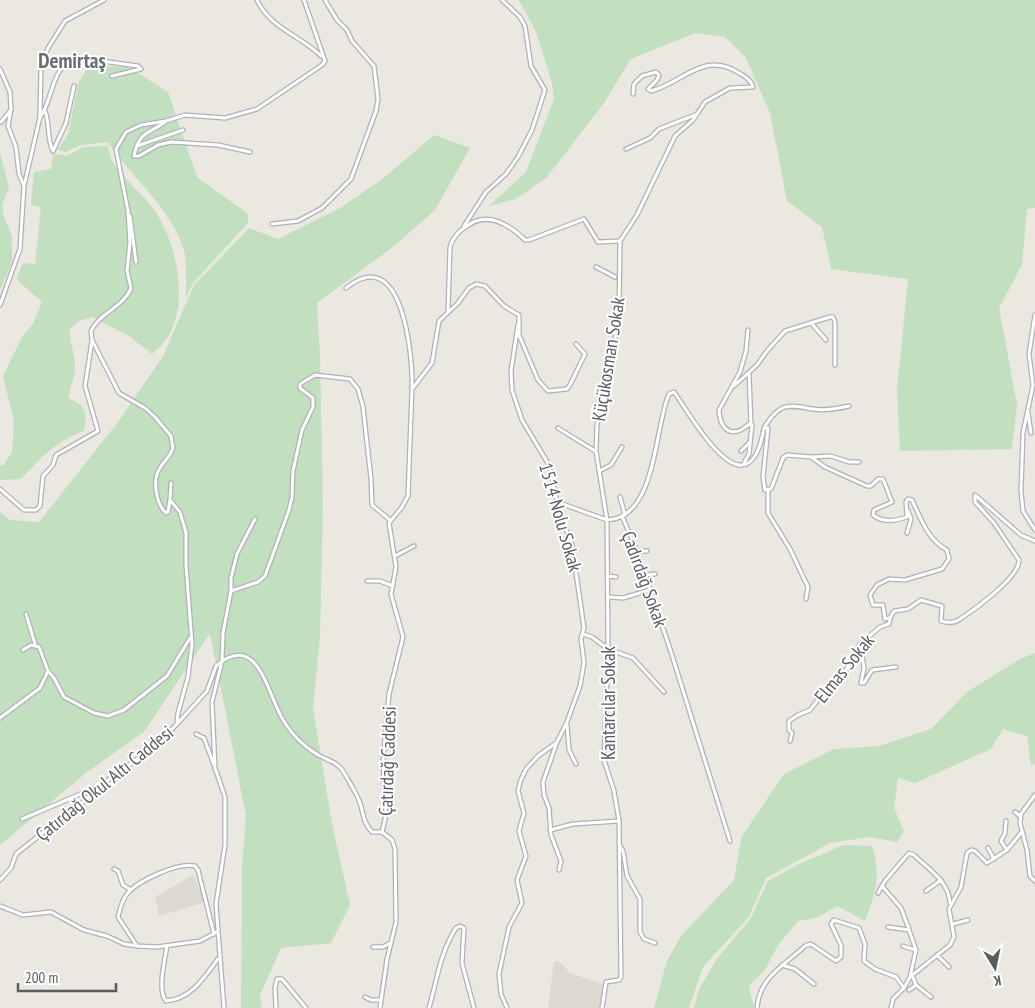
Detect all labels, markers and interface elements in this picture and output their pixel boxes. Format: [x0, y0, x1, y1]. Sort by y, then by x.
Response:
district label: Demirtaş [38, 47, 106, 74]
street label: Küçükosman Sokak [586, 295, 630, 423]
street label: 1514 Nolu Sokak [534, 460, 588, 575]
street label: Çadırdağ Sokak [617, 528, 674, 631]
street label: Elmas Sokak [809, 628, 879, 707]
street label: Kantarcılar Sokak [596, 645, 620, 760]
street label: Çatırdağ Caddesi [373, 706, 401, 816]
street label: Çatırdağ Okul Altı Caddesi [30, 720, 178, 846]
north arrow [970, 943, 1020, 993]
scale bar [18, 960, 115, 992]
text: 200 m [25, 968, 58, 987]
text: K [991, 971, 1002, 990]

